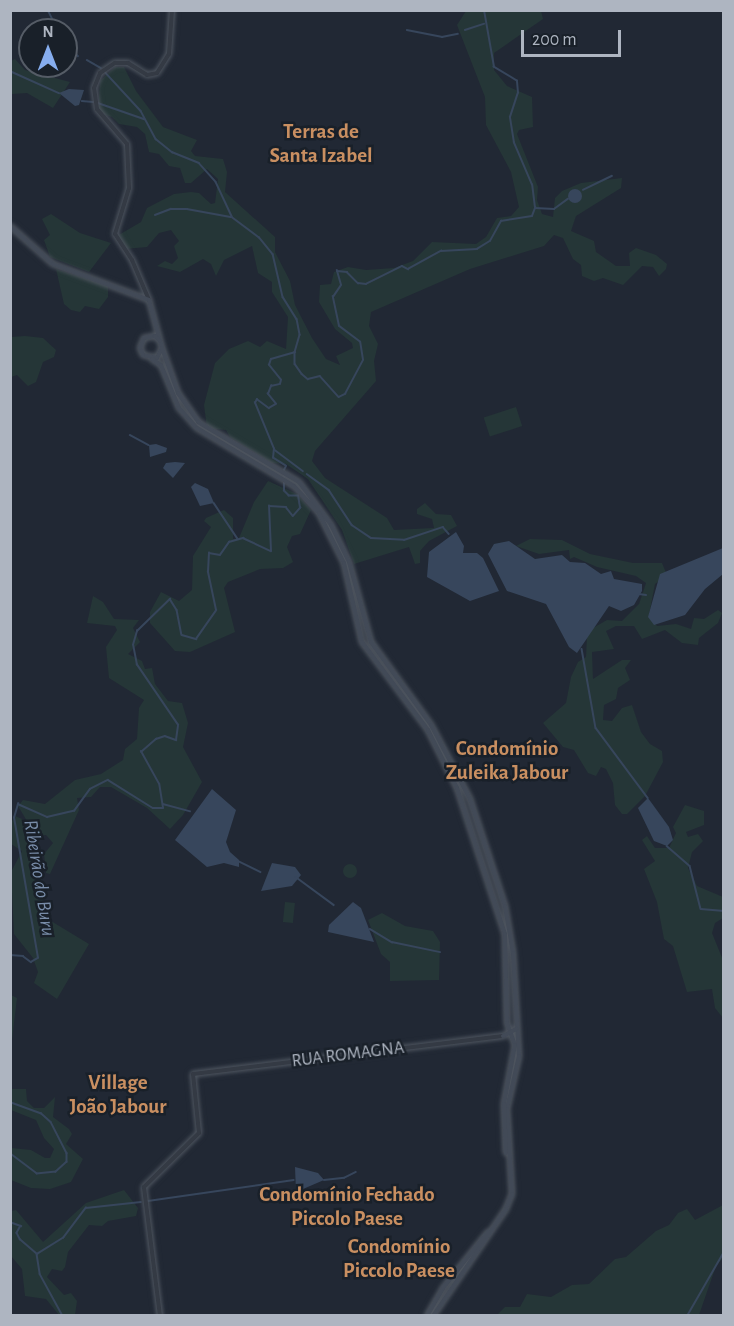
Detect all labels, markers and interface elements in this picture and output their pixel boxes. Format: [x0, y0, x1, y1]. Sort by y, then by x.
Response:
north arrow [18, 18, 78, 78]
scale bar [524, 18, 624, 56]
text: N [42, 24, 54, 40]
text: 200 m [532, 31, 577, 49]
district label: Terras de Santa Izabel [269, 119, 373, 169]
district label: Condomínio Zuleika Jabour [446, 736, 568, 786]
water label: Ribeirão do Buru [18, 818, 60, 938]
street label: RUA ROMAGNA [291, 1037, 405, 1073]
district label: Village João Jabour [70, 1070, 166, 1120]
district label: Condomínio Fechado Piccolo Paese [259, 1182, 435, 1232]
district label: Condomínio Piccolo Paese [343, 1234, 455, 1284]

